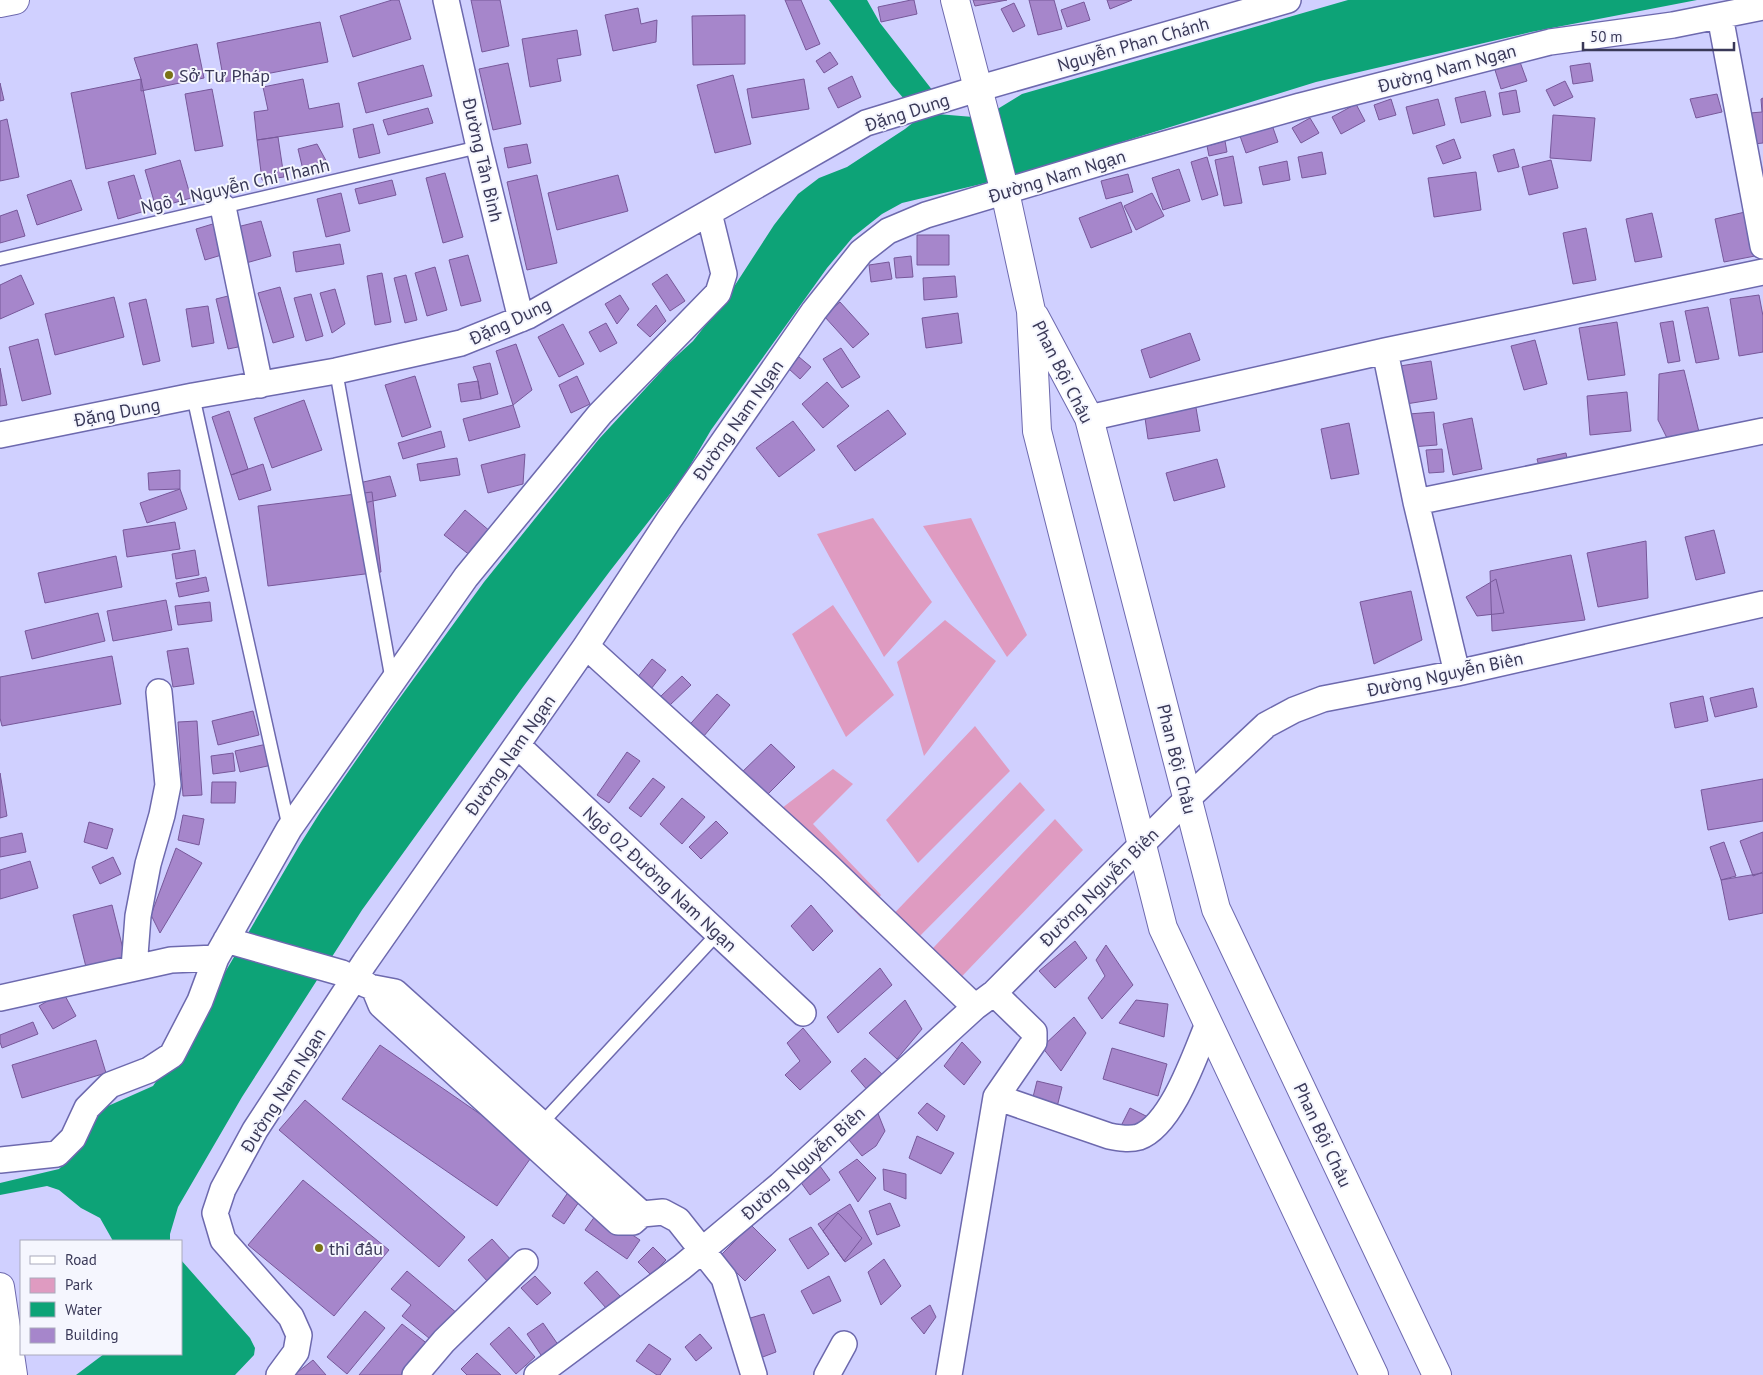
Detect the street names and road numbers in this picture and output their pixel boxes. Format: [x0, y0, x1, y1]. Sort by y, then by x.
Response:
street label: Nguyễn Phan Chánh [1054, 11, 1212, 77]
street label: Đường Nam Ngạn [1374, 38, 1519, 98]
street label: Đặng Dung [861, 88, 952, 137]
street label: Đường Tân Bình [457, 95, 508, 224]
street label: Đường Nam Ngạn [985, 144, 1128, 208]
street label: Ngõ 1 Nguyễn Chí Thanh [138, 153, 332, 219]
street label: Đặng Dung [465, 292, 554, 350]
street label: Phan Bội Châu [1027, 317, 1099, 427]
street label: Đường Nam Ngạn [687, 355, 788, 486]
street label: Đặng Dung [71, 392, 162, 432]
street label: Đường Nguyễn Biên [1364, 646, 1525, 702]
street label: Đường Nam Ngạn [459, 690, 560, 821]
street label: Phan Bội Châu [1152, 702, 1202, 816]
street label: Ngõ 02 Đường Nam Ngạn [578, 801, 742, 957]
street label: Đường Nguyễn Biên [1034, 823, 1163, 952]
street label: Đường Nam Ngạn [235, 1024, 330, 1157]
street label: Phan Bội Châu [1289, 1079, 1357, 1191]
street label: Đường Nguyễn Biên [736, 1101, 870, 1225]

